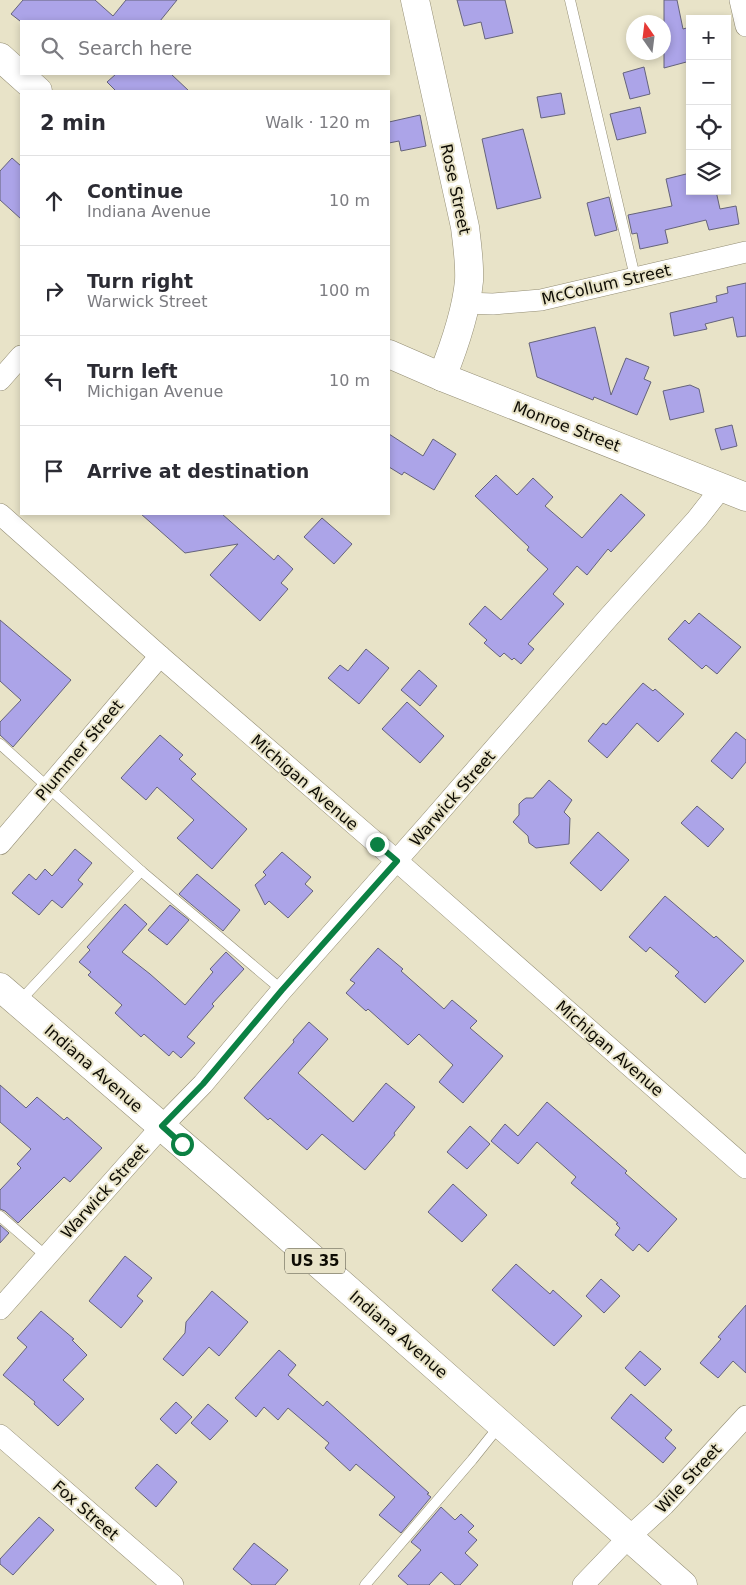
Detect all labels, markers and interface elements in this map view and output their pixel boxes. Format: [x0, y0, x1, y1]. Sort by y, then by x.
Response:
north arrow [626, 15, 671, 60]
map controls [686, 15, 731, 195]
button: + [686, 15, 731, 60]
search box [20, 20, 390, 75]
icon: search [38, 34, 66, 62]
text: Search here [78, 37, 192, 59]
button: − [686, 60, 731, 105]
button: locate [686, 105, 731, 150]
text: 2 min [40, 111, 106, 135]
text: Walk · 120 m [265, 113, 370, 132]
street label: Rose Street [437, 142, 474, 236]
button: layers [686, 150, 731, 195]
text: Continue [87, 180, 183, 202]
icon: ahead [40, 187, 68, 215]
text: 10 m [329, 191, 370, 210]
text: Indiana Avenue [87, 202, 211, 221]
street label: McCollum Street [540, 260, 673, 309]
text: Turn right [87, 270, 193, 292]
icon: right [40, 277, 68, 305]
text: 100 m [319, 281, 370, 300]
text: Warwick Street [87, 292, 207, 311]
text: Turn left [87, 360, 178, 382]
icon: left [40, 367, 68, 395]
text: 10 m [329, 371, 370, 390]
text: Michigan Avenue [87, 382, 223, 401]
street label: Monroe Street [511, 397, 623, 456]
icon: arrive [40, 457, 68, 485]
text: Arrive at destination [87, 460, 309, 482]
street label: Plummer Street [32, 696, 127, 805]
street label: Michigan Avenue [247, 731, 362, 834]
street label: Warwick Street [406, 747, 499, 850]
route end [366, 833, 389, 856]
street label: Michigan Avenue [552, 997, 667, 1100]
street label: Indiana Avenue [41, 1021, 147, 1116]
route start [171, 1133, 194, 1156]
street label: Warwick Street [57, 1140, 152, 1242]
road number: US 35 [285, 1248, 345, 1274]
street label: Indiana Avenue [346, 1287, 452, 1382]
street label: Wile Street [651, 1440, 725, 1517]
street label: Fox Street [49, 1477, 123, 1544]

